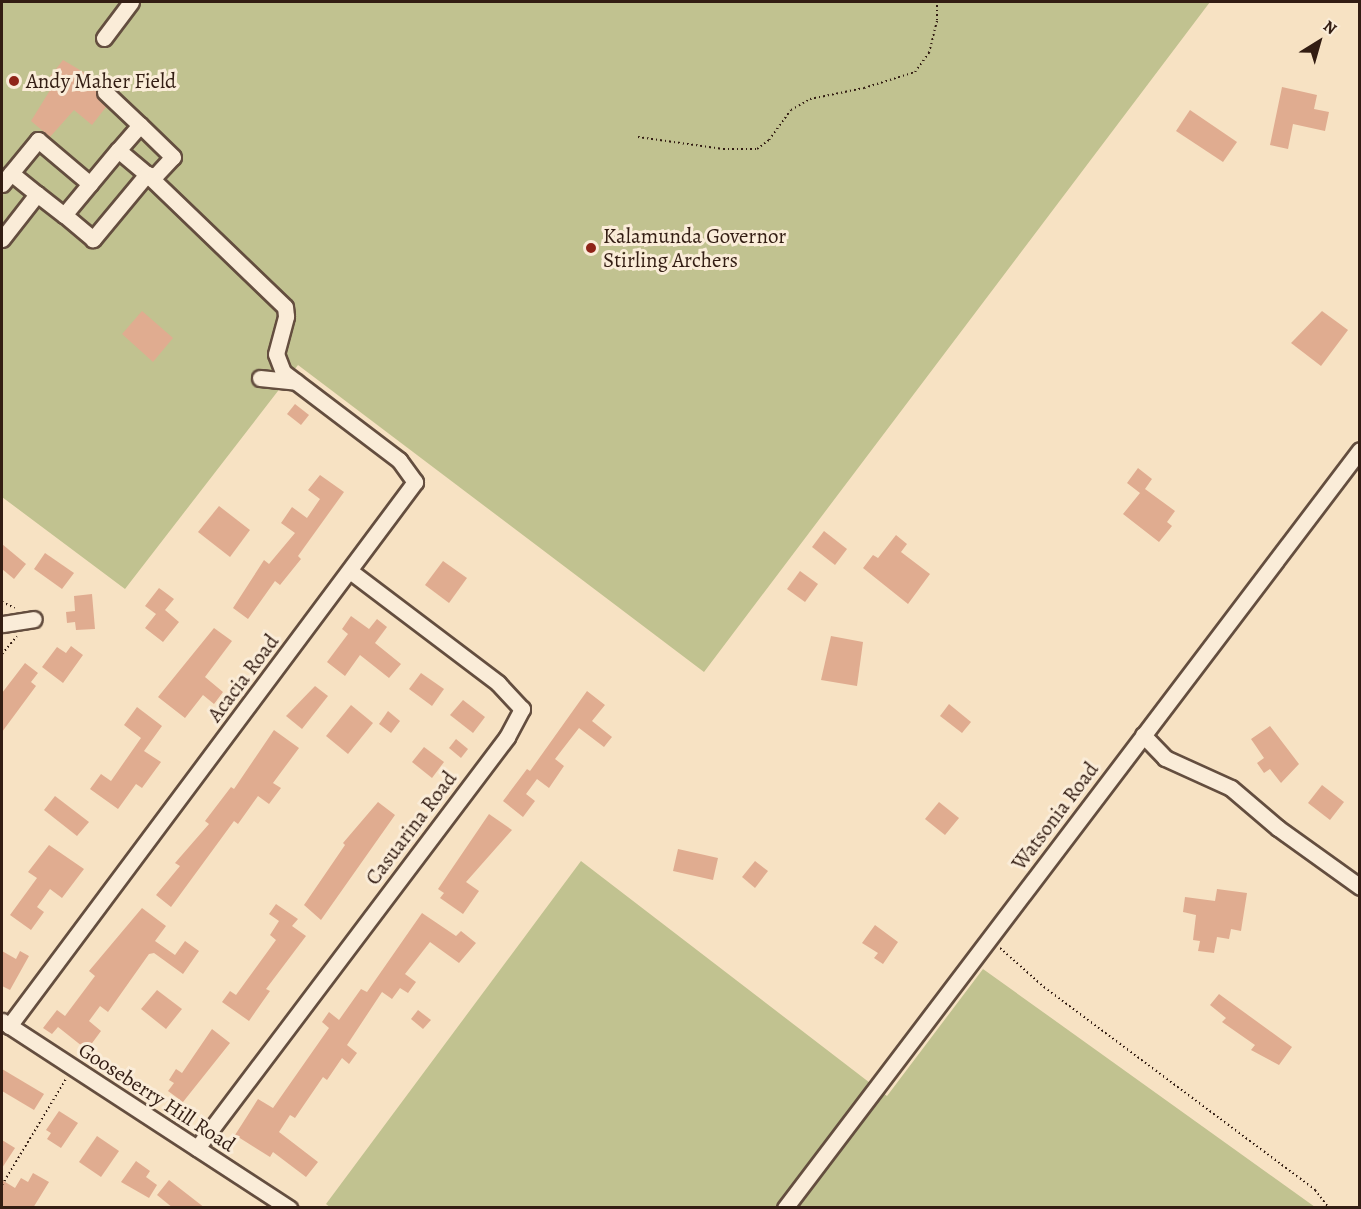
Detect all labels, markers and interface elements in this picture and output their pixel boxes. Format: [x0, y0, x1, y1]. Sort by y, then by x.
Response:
north arrow [1289, 12, 1349, 72]
text: N [1319, 15, 1341, 40]
place label: Andy Maher Field [26, 68, 176, 94]
marker: Andy Maher Field [7, 74, 21, 88]
place label: Kalamunda Governor Stirling Archers [603, 223, 786, 273]
marker: Kalamunda Governor Stirling Archers [584, 241, 598, 255]
street label: Acacia Road [202, 629, 284, 727]
street label: Watsonia Road [1006, 757, 1104, 875]
street label: Casuarina Road [360, 766, 462, 890]
street label: Gooseberry Hill Road [74, 1037, 240, 1157]

